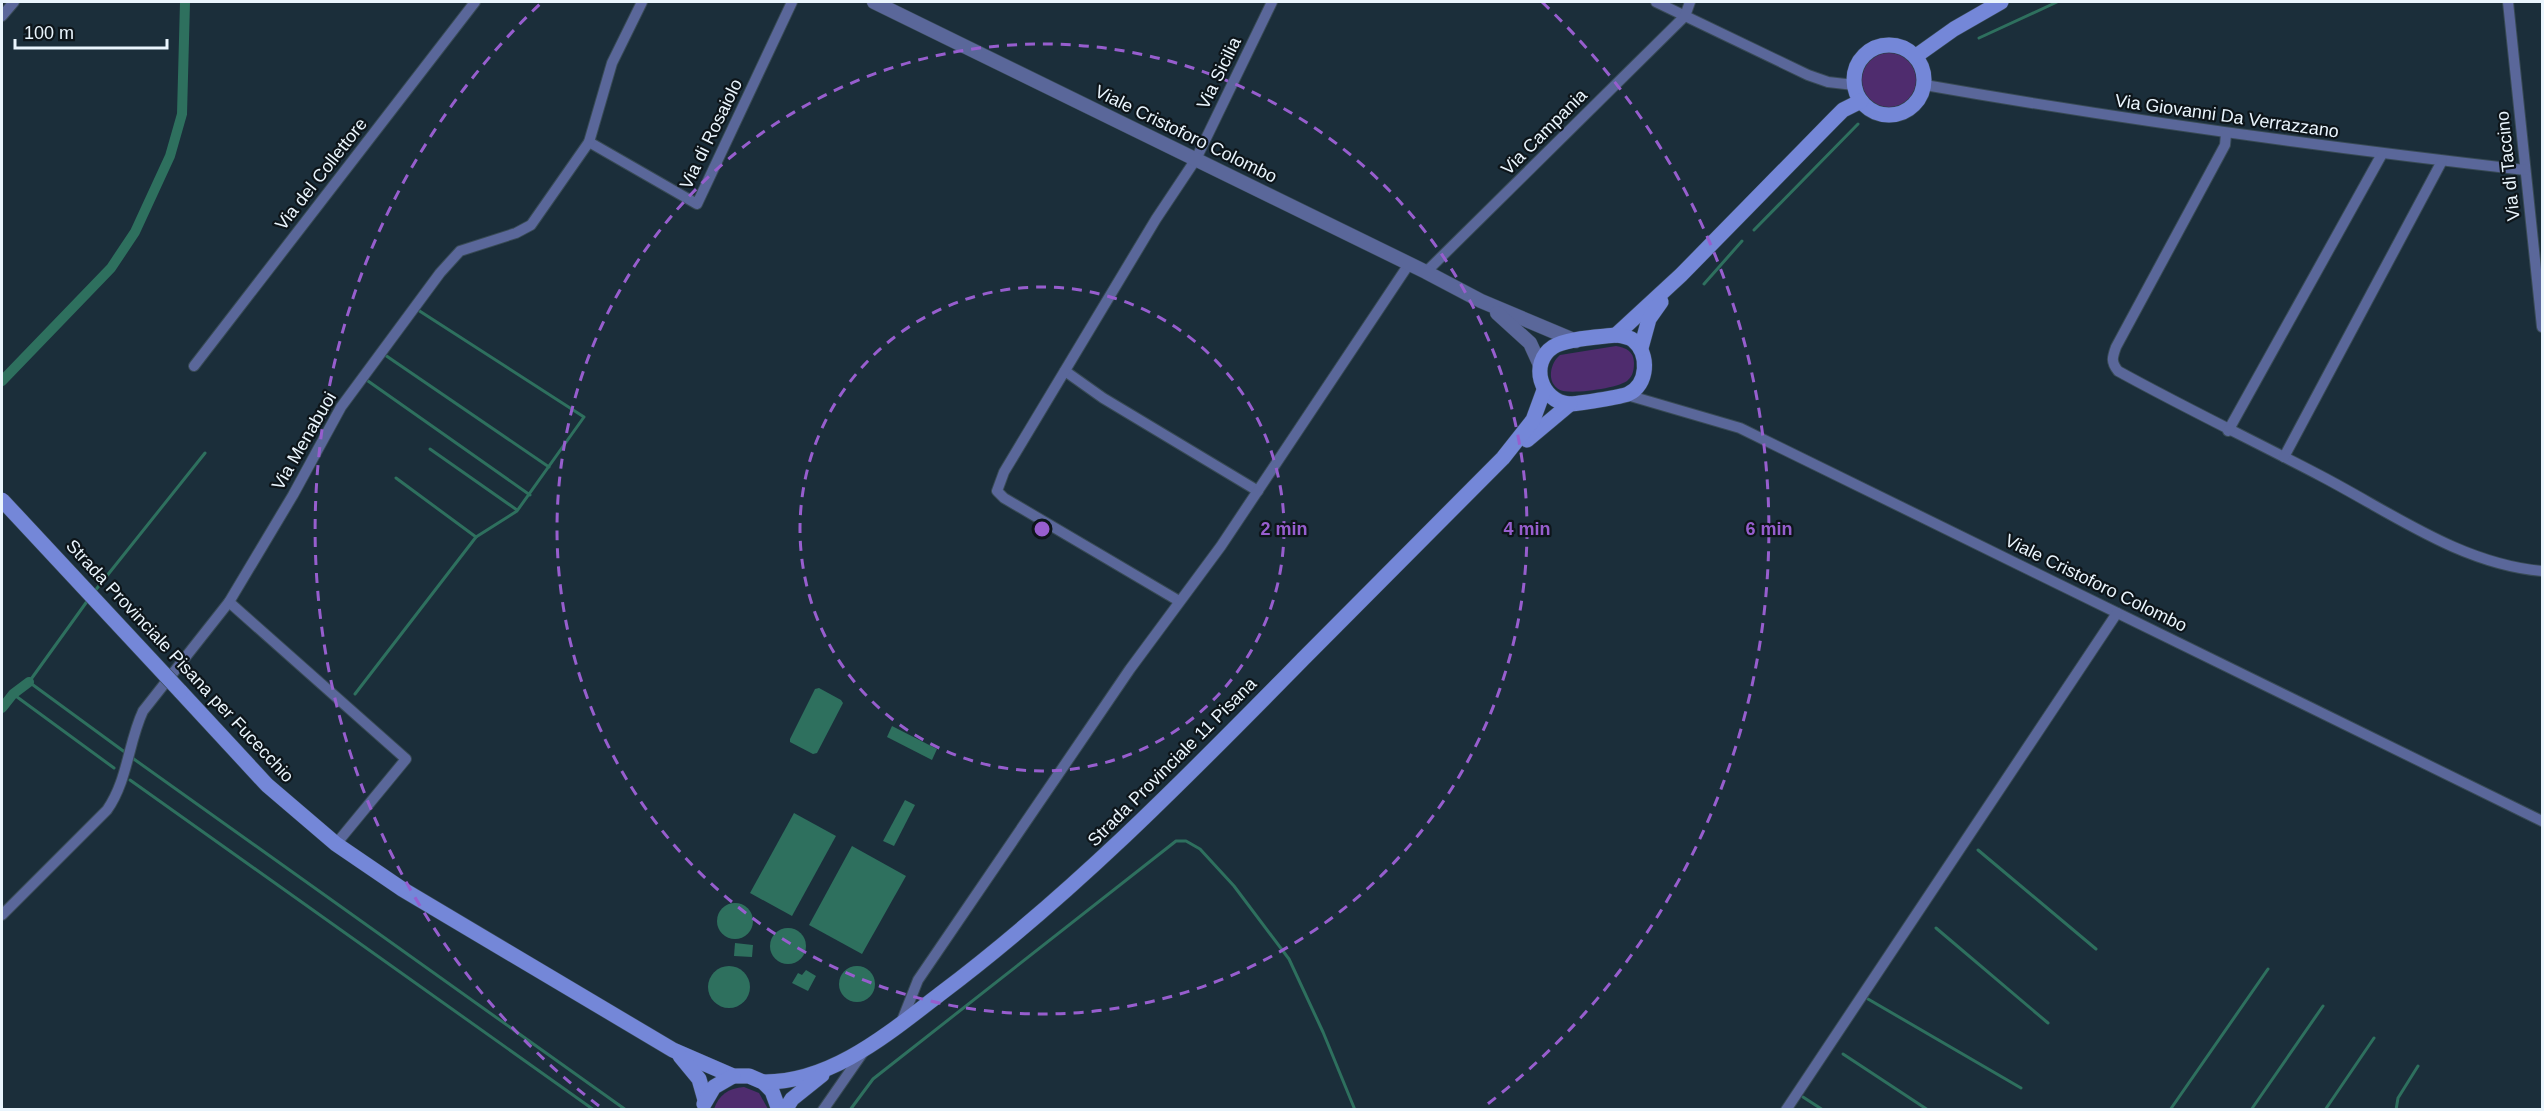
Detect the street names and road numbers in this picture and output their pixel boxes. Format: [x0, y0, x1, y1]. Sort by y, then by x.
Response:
street label: Via Sicilia [1193, 33, 1245, 112]
street label: Via di Rosaiolo [676, 76, 746, 192]
street label: Viale Cristoforo Colombo [1092, 81, 1280, 187]
street label: Via Campania [1497, 84, 1592, 179]
street label: Via Giovanni Da Verrazzano [2114, 90, 2340, 142]
street label: Via di Taccino [2492, 110, 2524, 222]
street label: Via del Collettore [271, 114, 371, 234]
street label: Via Menabuoi [268, 388, 340, 494]
street label: Viale Cristoforo Colombo [2002, 530, 2190, 636]
street label: Strada Provinciale Pisana per Fucecchio [62, 536, 298, 786]
street label: Strada Provinciale 11 Pisana [1084, 673, 1261, 850]

